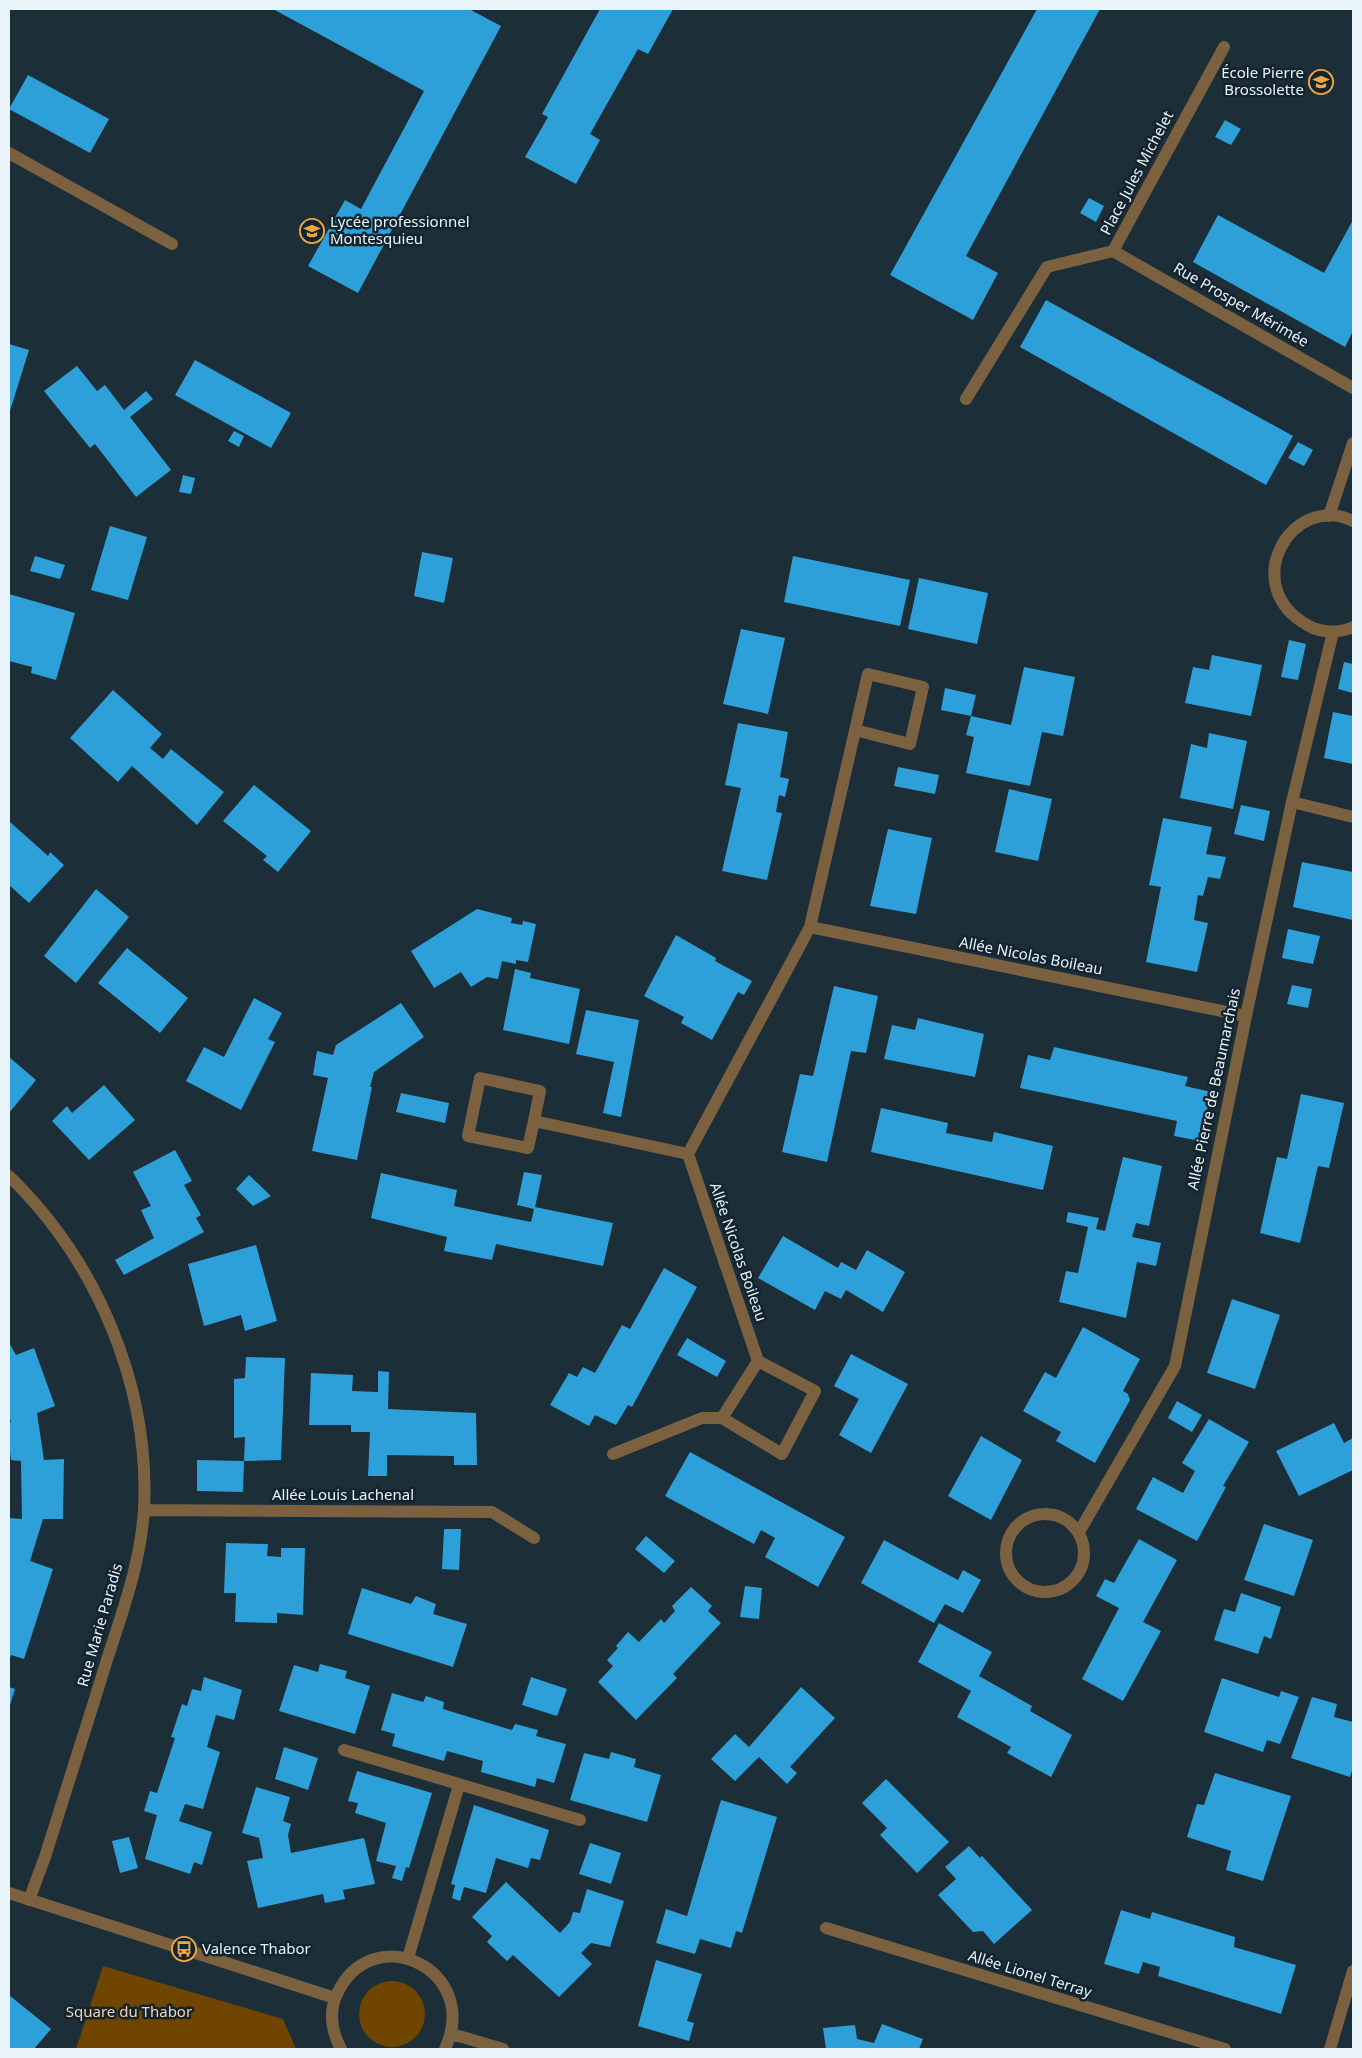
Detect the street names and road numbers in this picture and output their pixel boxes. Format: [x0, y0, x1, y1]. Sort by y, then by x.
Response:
street label: Place Jules Michelet [1095, 106, 1178, 238]
street label: Rue Prosper Mérimée [1170, 257, 1313, 351]
street label: Allée Nicolas Boileau [958, 931, 1105, 979]
street label: Allée Pierre de Beaumarchais [1182, 986, 1244, 1192]
street label: Allée Nicolas Boileau [706, 1179, 772, 1324]
street label: Allée Louis Lachenal [272, 1484, 414, 1504]
street label: Rue Marie Paradis [72, 1561, 126, 1689]
street label: Allée Lionel Terray [966, 1945, 1095, 2001]

